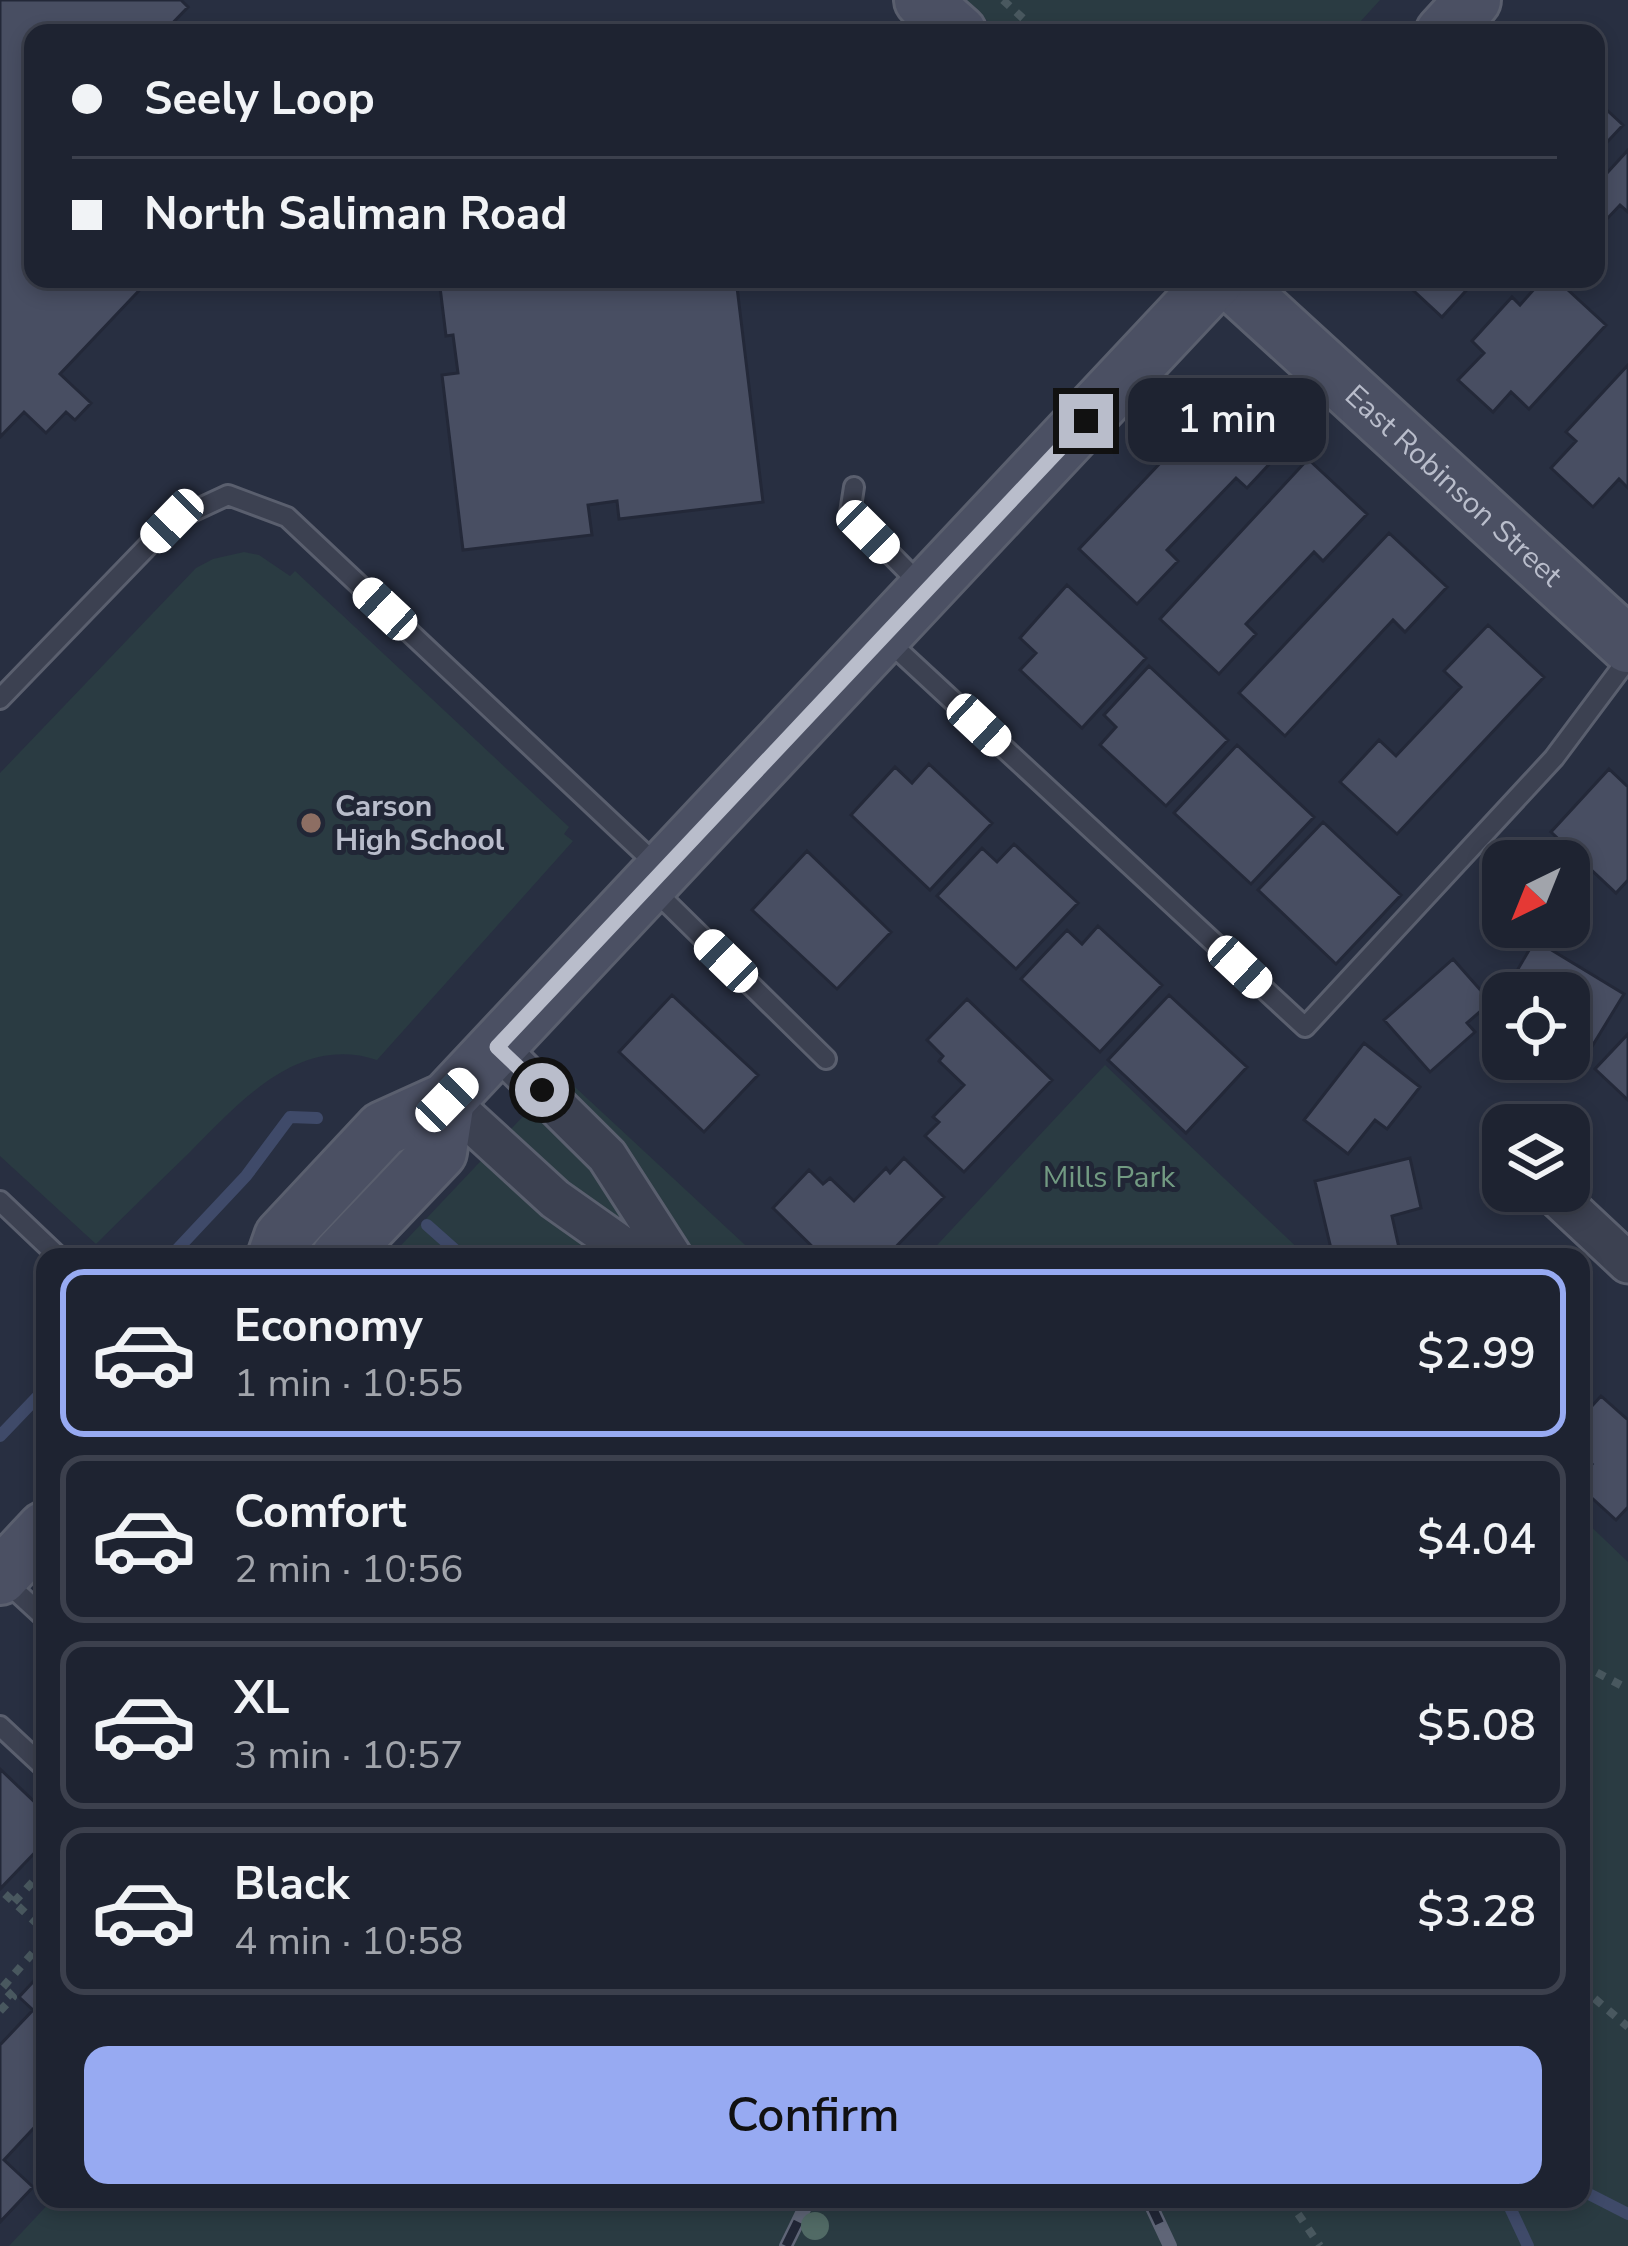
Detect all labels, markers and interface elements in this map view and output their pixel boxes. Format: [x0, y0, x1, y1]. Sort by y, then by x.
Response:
text: Seely Loop [144, 69, 375, 130]
text: North Saliman Road [144, 184, 567, 245]
street label: East Robinson Street [1336, 376, 1571, 596]
callout: 1 min [1128, 379, 1326, 463]
text: 1 min [1177, 393, 1277, 446]
route end [1059, 394, 1113, 448]
car [134, 483, 210, 559]
car [830, 494, 906, 570]
car [346, 571, 424, 647]
car [940, 687, 1018, 763]
place label: Carson High School [335, 786, 505, 861]
marker: Carson High School [298, 810, 324, 836]
north arrow [1482, 840, 1590, 948]
map controls [1482, 840, 1590, 1212]
car [688, 923, 764, 999]
car [1201, 929, 1279, 1005]
button: locate [1482, 972, 1590, 1080]
car [409, 1062, 485, 1138]
route start [515, 1063, 569, 1117]
button: layers [1482, 1104, 1590, 1212]
park label: Mills Park [1043, 1157, 1176, 1198]
text: Economy [234, 1296, 423, 1357]
icon: car [90, 1299, 198, 1407]
text: $2.99 [1417, 1323, 1536, 1384]
text: 1 min · 10:55 [234, 1357, 463, 1410]
text: Comfort [234, 1482, 406, 1543]
icon: car [90, 1485, 198, 1593]
text: $4.04 [1417, 1509, 1536, 1570]
text: 2 min · 10:56 [234, 1543, 463, 1596]
text: XL [234, 1668, 290, 1729]
icon: car [90, 1671, 198, 1779]
text: $5.08 [1417, 1695, 1536, 1756]
text: 3 min · 10:57 [234, 1729, 463, 1782]
text: Black [234, 1854, 349, 1915]
icon: car [90, 1857, 198, 1965]
text: $3.28 [1417, 1881, 1536, 1942]
text: 4 min · 10:58 [234, 1915, 463, 1968]
button: Confirm [84, 2046, 1542, 2184]

